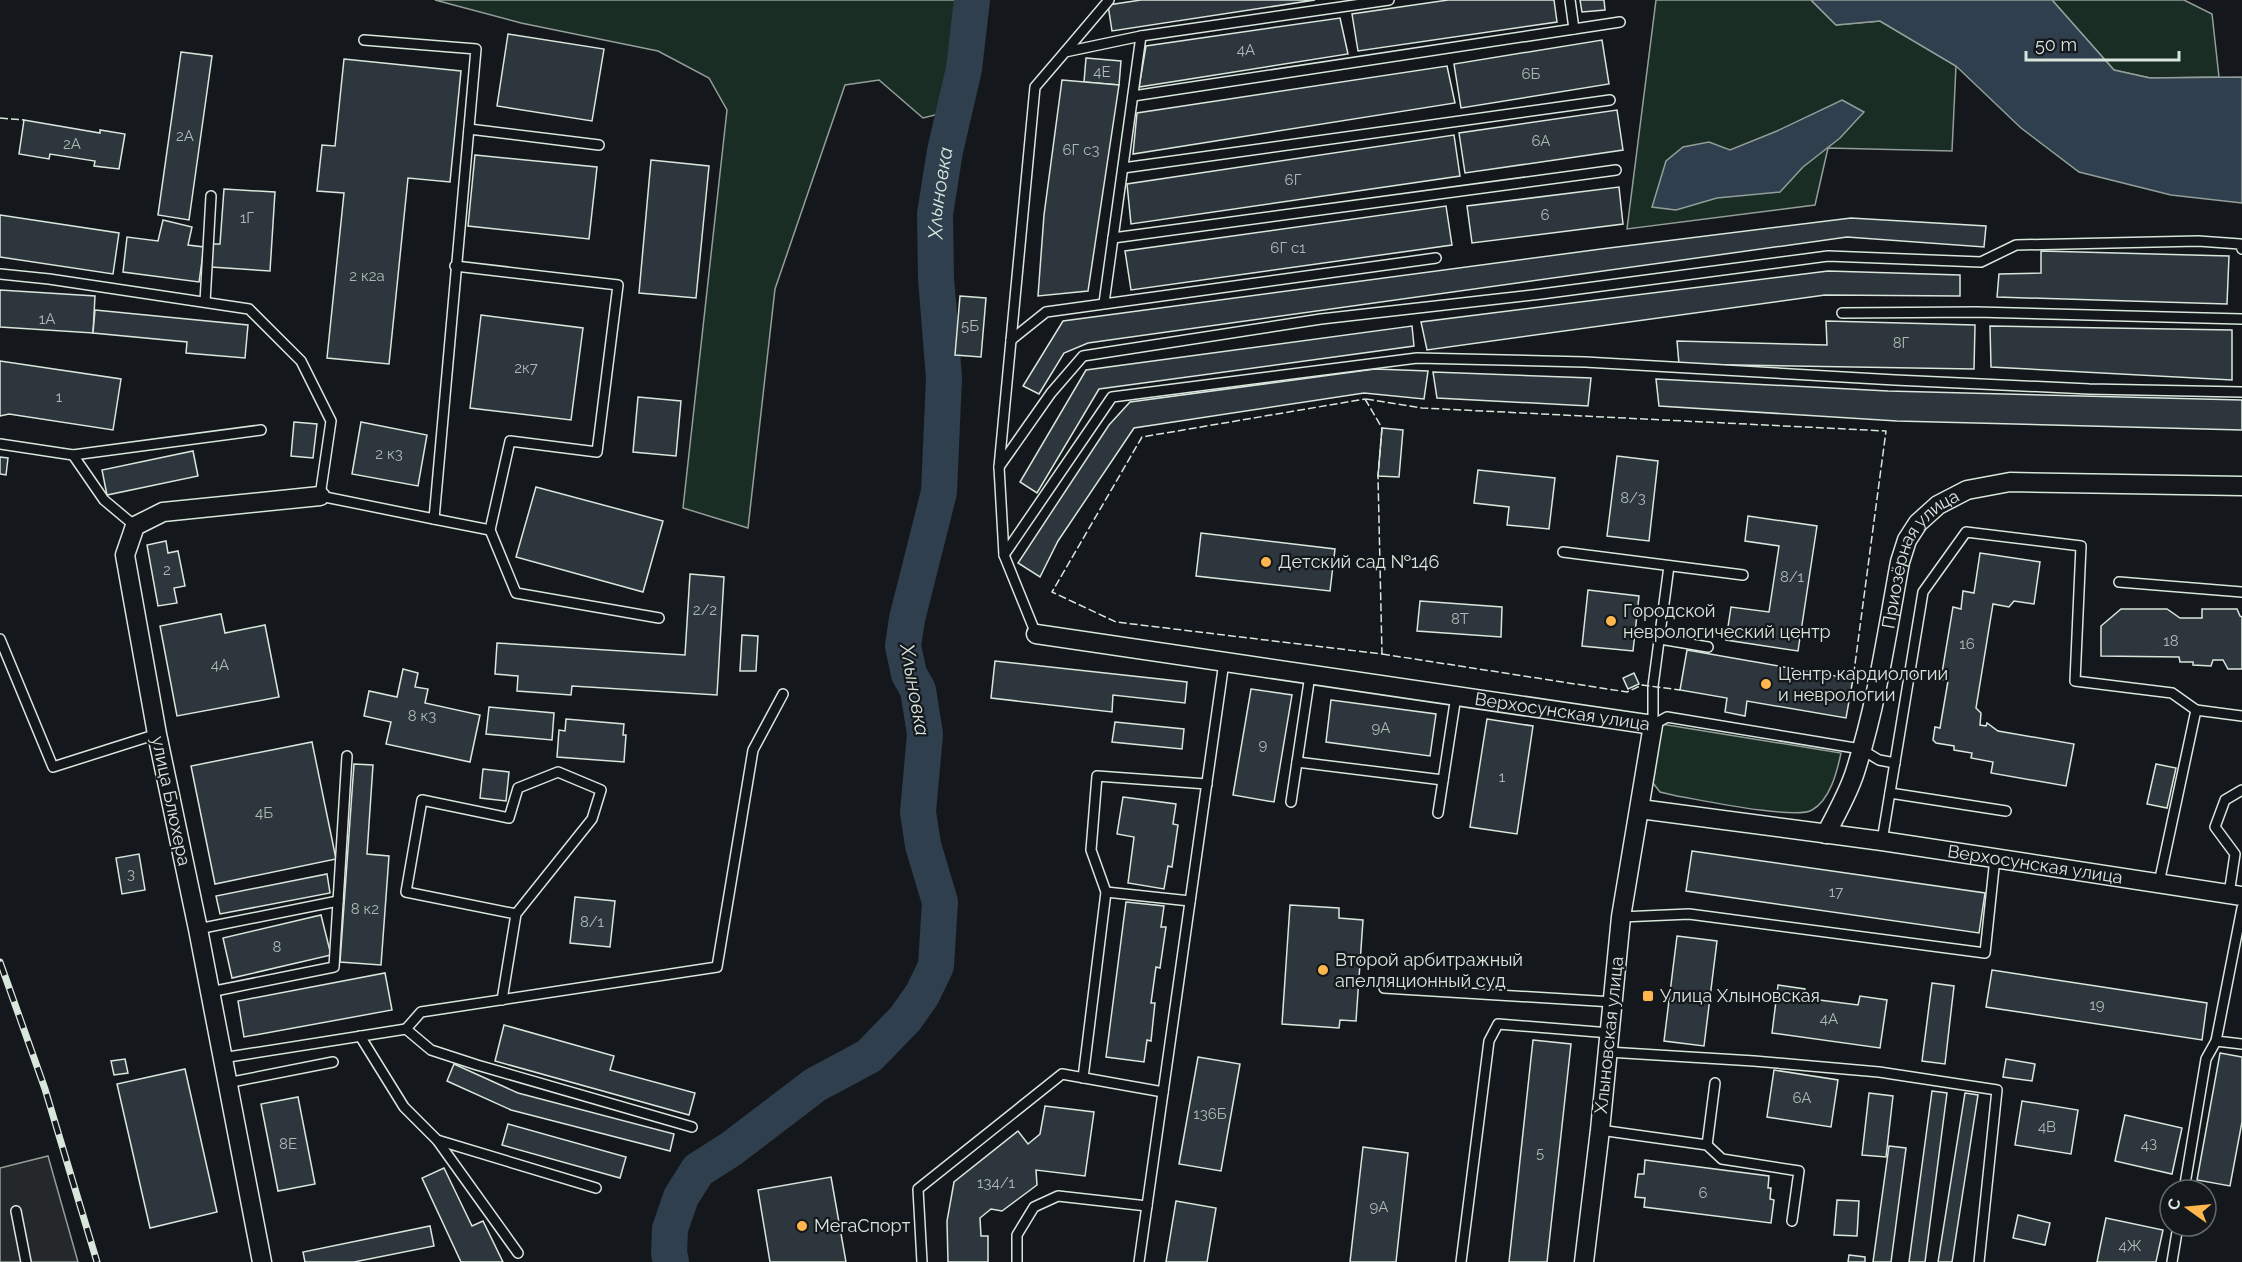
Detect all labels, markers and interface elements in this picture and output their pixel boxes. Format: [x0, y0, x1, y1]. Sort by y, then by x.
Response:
scale bar [2026, 24, 2179, 62]
text: 50 m [2035, 34, 2077, 55]
house number: 4А [1237, 41, 1255, 59]
house number: 4Е [1093, 63, 1111, 81]
house number: 6Б [1522, 65, 1541, 83]
house number: 2А [176, 127, 194, 145]
house number: 6А [1532, 132, 1550, 150]
house number: 2А [63, 135, 81, 153]
house number: 6Г с3 [1063, 141, 1099, 159]
water label: Хлыновка [923, 145, 957, 241]
house number: 6Г [1285, 171, 1302, 189]
house number: 6 [1540, 206, 1550, 224]
house number: 1Г [240, 209, 254, 227]
house number: 6Г с1 [1270, 239, 1306, 257]
house number: 2 к2а [349, 267, 385, 285]
house number: 1А [39, 310, 55, 328]
house number: 5Б [961, 317, 979, 335]
house number: 8Г [1893, 334, 1910, 352]
house number: 2к7 [514, 359, 538, 377]
house number: 1 [56, 388, 63, 406]
house number: 2 к3 [375, 445, 403, 463]
street label: Приозёрная улица [1877, 485, 1962, 630]
house number: 8/3 [1620, 489, 1646, 507]
place label: Детский сад №146 [1278, 551, 1440, 572]
marker: Детский сад №146 [1259, 555, 1273, 569]
house number: 2 [163, 561, 171, 579]
house number: 8/1 [1780, 568, 1805, 586]
place label: Городской неврологический центр [1623, 600, 1831, 642]
house number: 2/2 [693, 601, 717, 619]
house number: 8Т [1451, 610, 1469, 628]
marker: Городской неврологический центр [1604, 614, 1618, 628]
house number: 18 [2163, 632, 2179, 650]
house number: 16 [1959, 635, 1975, 653]
water label: Хлыновка [895, 640, 935, 738]
house number: 4А [211, 656, 229, 674]
place label: Центр кардиологии и неврологии [1778, 663, 1948, 705]
marker: Центр кардиологии и неврологии [1759, 677, 1773, 691]
street label: Верхосунская улица [1473, 688, 1651, 734]
house number: 8 к3 [408, 707, 436, 725]
house number: 9А [1372, 719, 1390, 737]
street label: улица Блюхера [147, 734, 195, 868]
house number: 9 [1259, 736, 1268, 754]
house number: 1 [1499, 768, 1506, 786]
house number: 4Б [255, 804, 273, 822]
street label: Верхосунская улица [1946, 840, 2124, 888]
house number: 3 [127, 865, 135, 883]
house number: 17 [1829, 883, 1843, 901]
house number: 8 к2 [351, 900, 379, 918]
house number: 8/1 [580, 913, 605, 931]
house number: 8 [273, 938, 282, 956]
place label: Второй арбитражный апелляционный суд [1335, 949, 1523, 991]
street label: Хлыновская улица [1590, 955, 1627, 1115]
marker: Второй арбитражный апелляционный суд [1316, 963, 1330, 977]
place label: Улица Хлыновская [1660, 985, 1820, 1006]
marker: Улица Хлыновская [1641, 989, 1655, 1003]
house number: 19 [2089, 996, 2105, 1014]
house number: 4А [1820, 1010, 1838, 1028]
house number: 6А [1793, 1089, 1811, 1107]
house number: 136Б [1193, 1105, 1227, 1123]
house number: 4В [2038, 1118, 2056, 1136]
house number: 8Е [279, 1135, 297, 1153]
house number: 4З [2141, 1136, 2157, 1154]
house number: 5 [1536, 1144, 1544, 1162]
house number: 134/1 [977, 1174, 1015, 1192]
north arrow [2158, 1178, 2218, 1238]
house number: 6 [1698, 1184, 1708, 1202]
text: С [2163, 1196, 2185, 1212]
house number: 9А [1370, 1198, 1388, 1216]
place label: МегаСпорт [814, 1215, 911, 1236]
marker: МегаСпорт [795, 1219, 809, 1233]
house number: 4Ж [2119, 1237, 2142, 1255]

